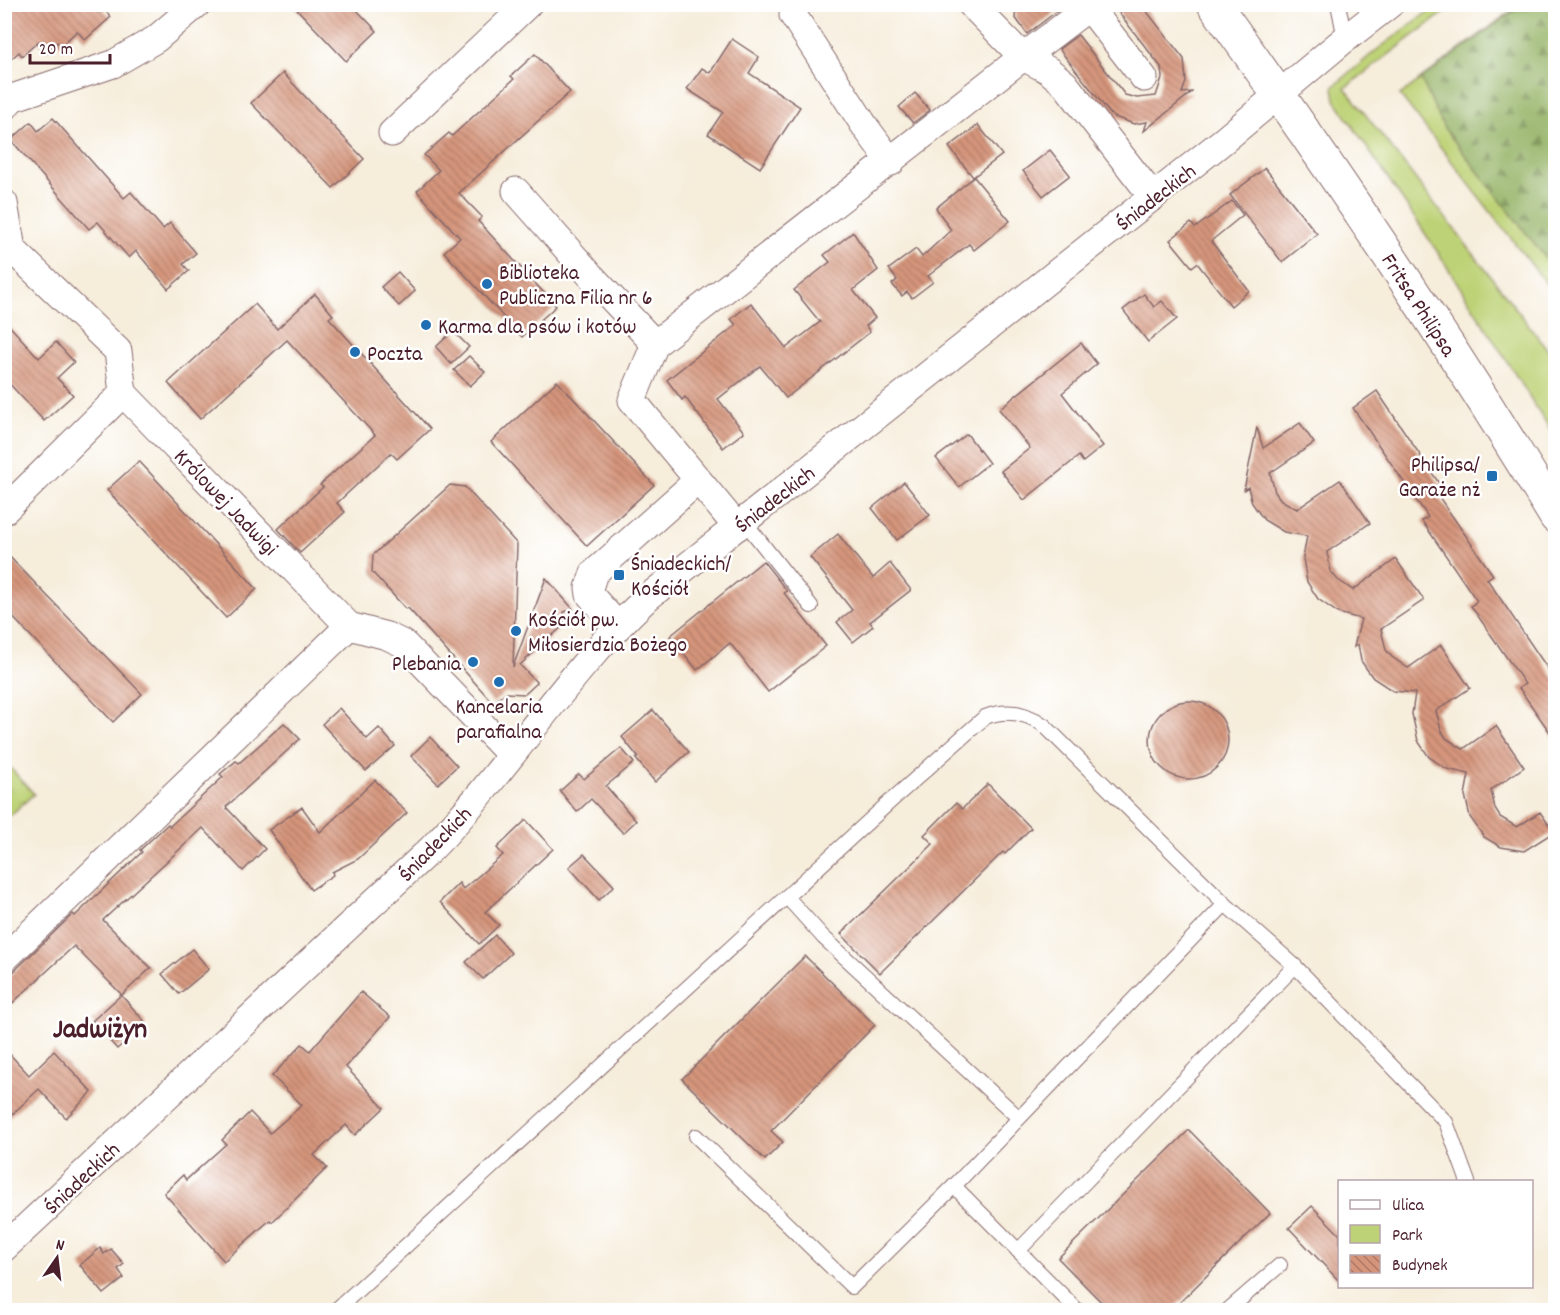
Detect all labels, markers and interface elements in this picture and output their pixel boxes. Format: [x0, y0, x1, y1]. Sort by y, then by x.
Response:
scale bar [30, 27, 110, 65]
text: 20 m [39, 38, 73, 63]
street label: Śniadeckich [1110, 157, 1204, 240]
street label: Fritsa Philipsa [1372, 248, 1463, 364]
place label: Biblioteka Publiczna Filia nr 6 [499, 259, 653, 315]
marker: Biblioteka Publiczna Filia nr 6 [480, 277, 494, 291]
place label: Karma dla psów i kotów [438, 313, 636, 344]
marker: Karma dla psów i kotów [419, 318, 433, 332]
place label: Poczta [367, 340, 423, 371]
marker: Poczta [348, 345, 362, 359]
street label: Królowej Jadwigi [165, 443, 284, 564]
place label: Philipsa/ Garaże nż [1398, 451, 1481, 507]
street label: Śniadeckich [729, 459, 823, 542]
marker: Philipsa/ Garaże nż [1485, 469, 1499, 483]
place label: Śniadeckich/ Kościół [631, 550, 732, 606]
marker: Śniadeckich/ Kościół [612, 568, 626, 582]
place label: Kościół pw. Miłosierdzia Bożego [528, 606, 687, 662]
marker: Kościół pw. Miłosierdzia Bożego [509, 624, 523, 638]
place label: Plebania [392, 650, 462, 681]
marker: Plebania [466, 655, 480, 669]
marker: Kancelaria parafialna [492, 675, 506, 689]
place label: Kancelaria parafialna [455, 693, 543, 749]
street label: Śniadeckich [393, 801, 480, 890]
district label: Jadwiżyn [53, 1012, 147, 1052]
street label: Śniadeckich [38, 1136, 128, 1223]
legend [1338, 1180, 1533, 1288]
text: Ulica [1392, 1194, 1424, 1219]
text: Park [1392, 1224, 1423, 1249]
north arrow [27, 1228, 87, 1288]
text: N [53, 1234, 67, 1258]
text: Budynek [1392, 1254, 1448, 1279]

